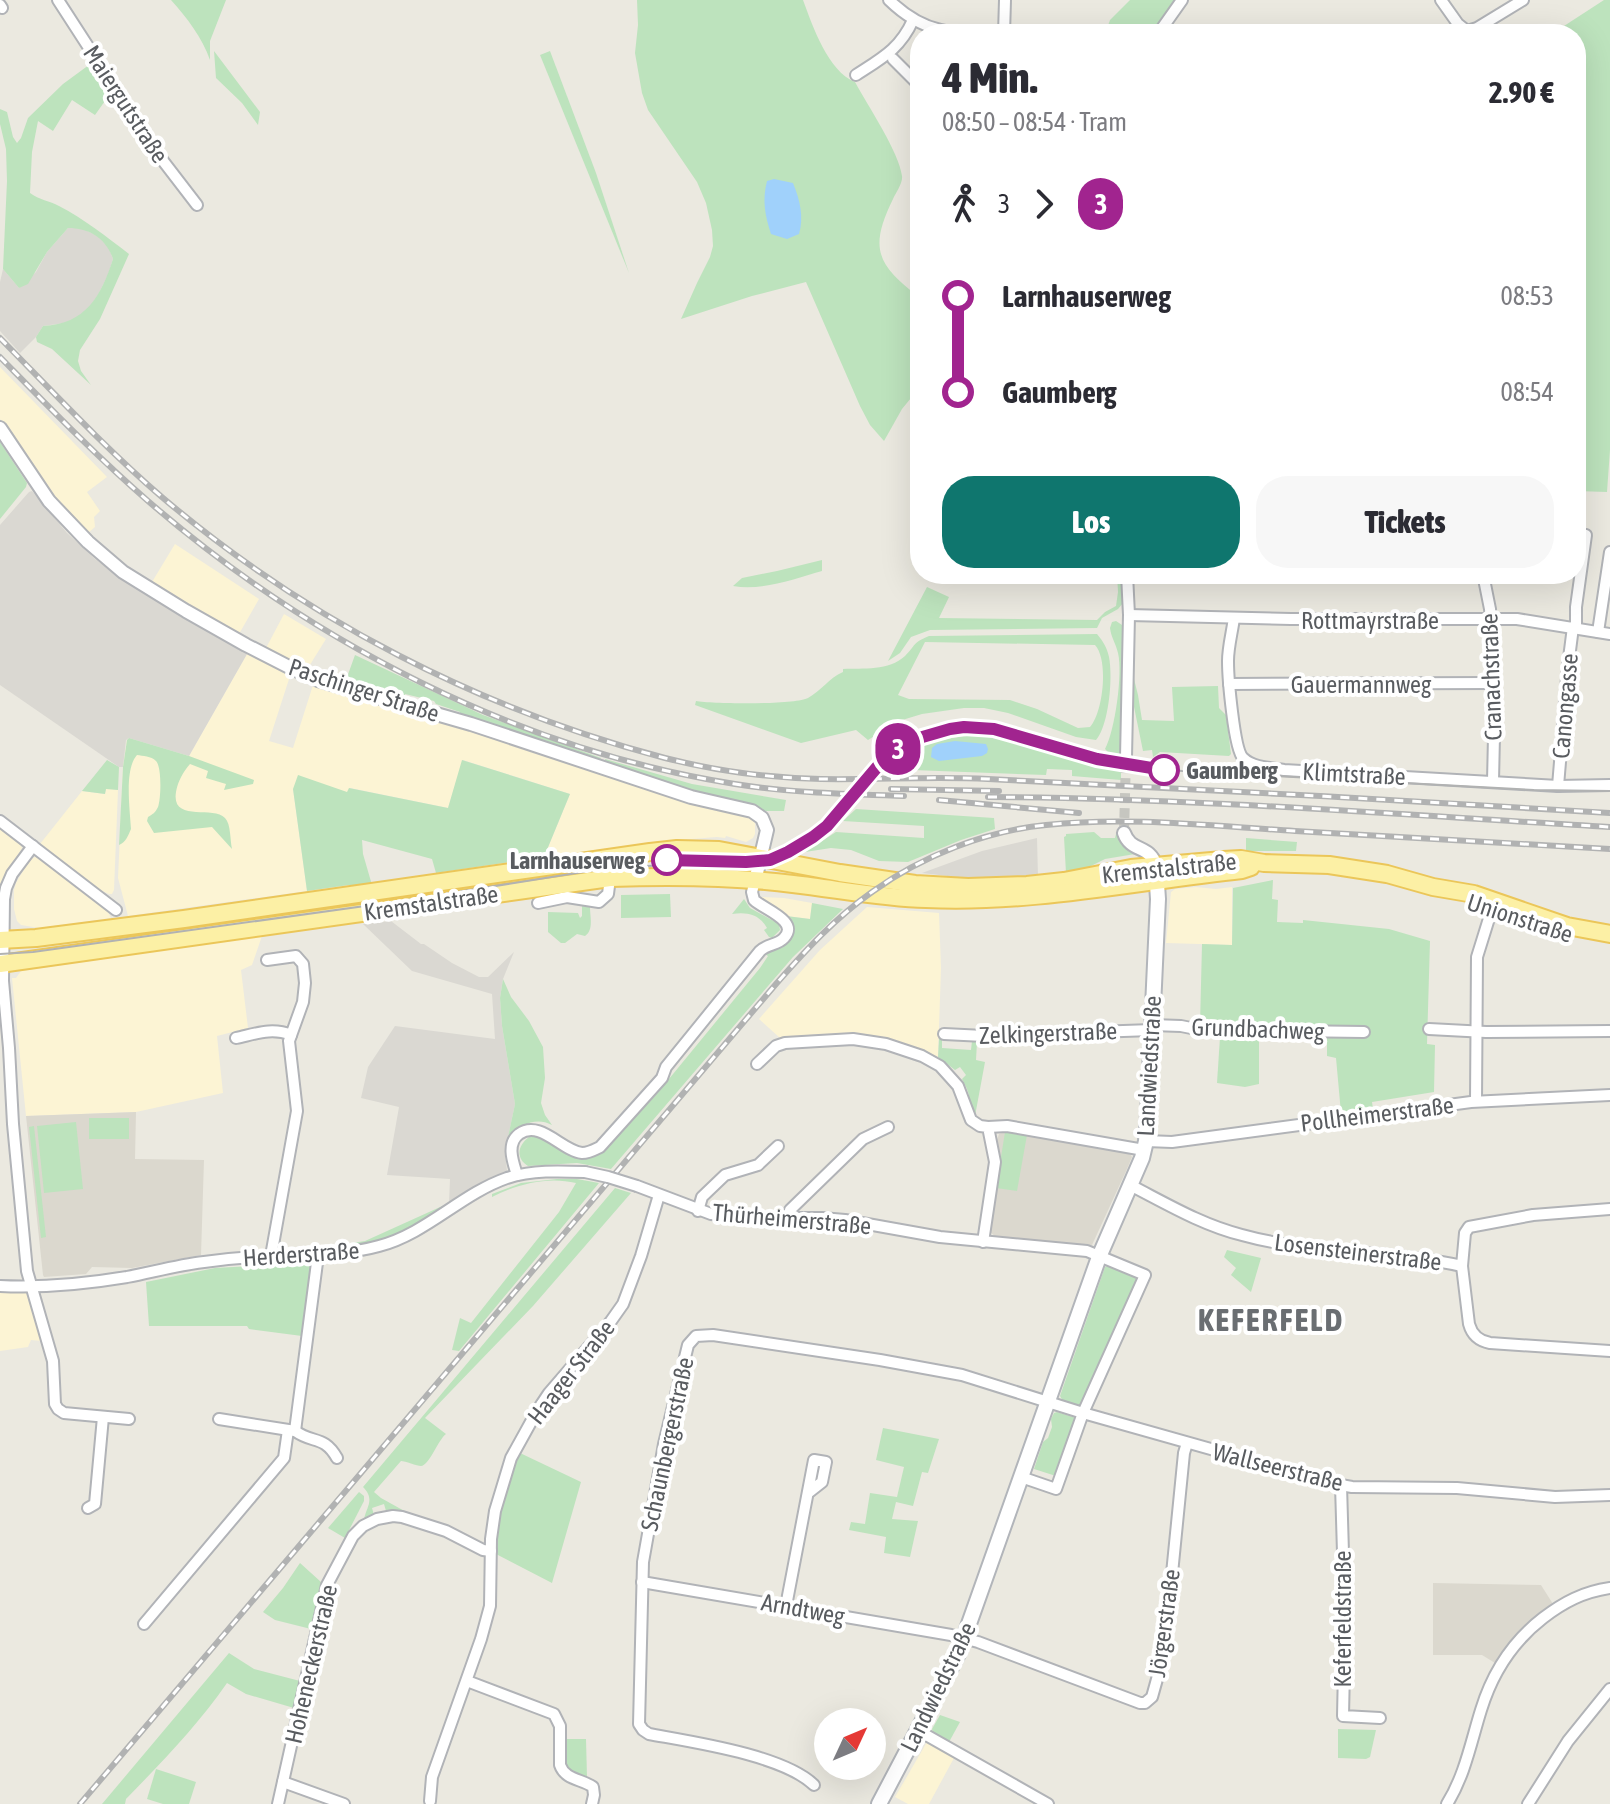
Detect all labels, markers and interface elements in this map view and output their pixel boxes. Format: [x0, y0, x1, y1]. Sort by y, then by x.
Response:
street label: Maiergutstraße [78, 40, 174, 168]
text: 4 Min. [942, 52, 1037, 102]
text: 2.90 € [1489, 75, 1554, 109]
text: 08:50 – 08:54 · Tram [942, 107, 1127, 137]
icon: walk [942, 182, 986, 226]
icon: forward [1022, 182, 1066, 226]
text: 3 [1094, 188, 1107, 220]
text: 3 [998, 189, 1010, 219]
text: Larnhauserweg [1002, 279, 1171, 313]
text: 08:53 [1500, 281, 1554, 311]
text: Gaumberg [1002, 375, 1117, 409]
text: 08:54 [1500, 377, 1554, 407]
button: Los [942, 476, 1240, 568]
button: Tickets [1256, 476, 1554, 568]
street label: Rottmayrstraße [1301, 607, 1439, 634]
street label: Cranachstraße [1475, 613, 1507, 741]
street label: Canongasse [1547, 652, 1583, 760]
street label: Paschinger Straße [285, 653, 443, 727]
street label: Gauermannweg [1291, 671, 1432, 698]
line badge: 3 [872, 723, 924, 775]
text: 3 [891, 733, 905, 765]
marker: Gaumberg [1149, 755, 1179, 785]
place label: Gaumberg [1186, 757, 1278, 784]
street label: Klimtstraße [1302, 758, 1406, 790]
marker: Larnhauserweg [652, 845, 682, 875]
place label: Larnhauserweg [510, 847, 646, 874]
street label: Kremstalstraße [1100, 848, 1238, 888]
street label: Kremstalstraße [362, 880, 500, 926]
street label: Unionstraße [1464, 888, 1576, 948]
street label: Landwiedstraße [1132, 995, 1166, 1137]
street label: Grundbachweg [1191, 1013, 1325, 1045]
street label: Zelkingerstraße [978, 1017, 1118, 1049]
street label: Pollheimerstraße [1299, 1091, 1455, 1137]
street label: Thürheimerstraße [712, 1199, 872, 1239]
street label: Losensteinerstraße [1273, 1228, 1443, 1276]
street label: Herderstraße [242, 1236, 360, 1272]
district label: KEFERFELD [1198, 1301, 1344, 1338]
street label: Haager Straße [522, 1315, 620, 1429]
street label: Schaunbergerstraße [635, 1355, 699, 1533]
street label: Wallseerstraße [1210, 1438, 1346, 1496]
street label: Keferfeldstraße [1329, 1551, 1356, 1687]
street label: Jörgerstraße [1143, 1567, 1185, 1679]
street label: Hoheneckerstraße [280, 1582, 342, 1746]
street label: Arndtweg [759, 1588, 847, 1630]
street label: Landwiedstraße [895, 1618, 981, 1756]
north arrow [814, 1708, 886, 1780]
map controls [814, 1708, 886, 1780]

